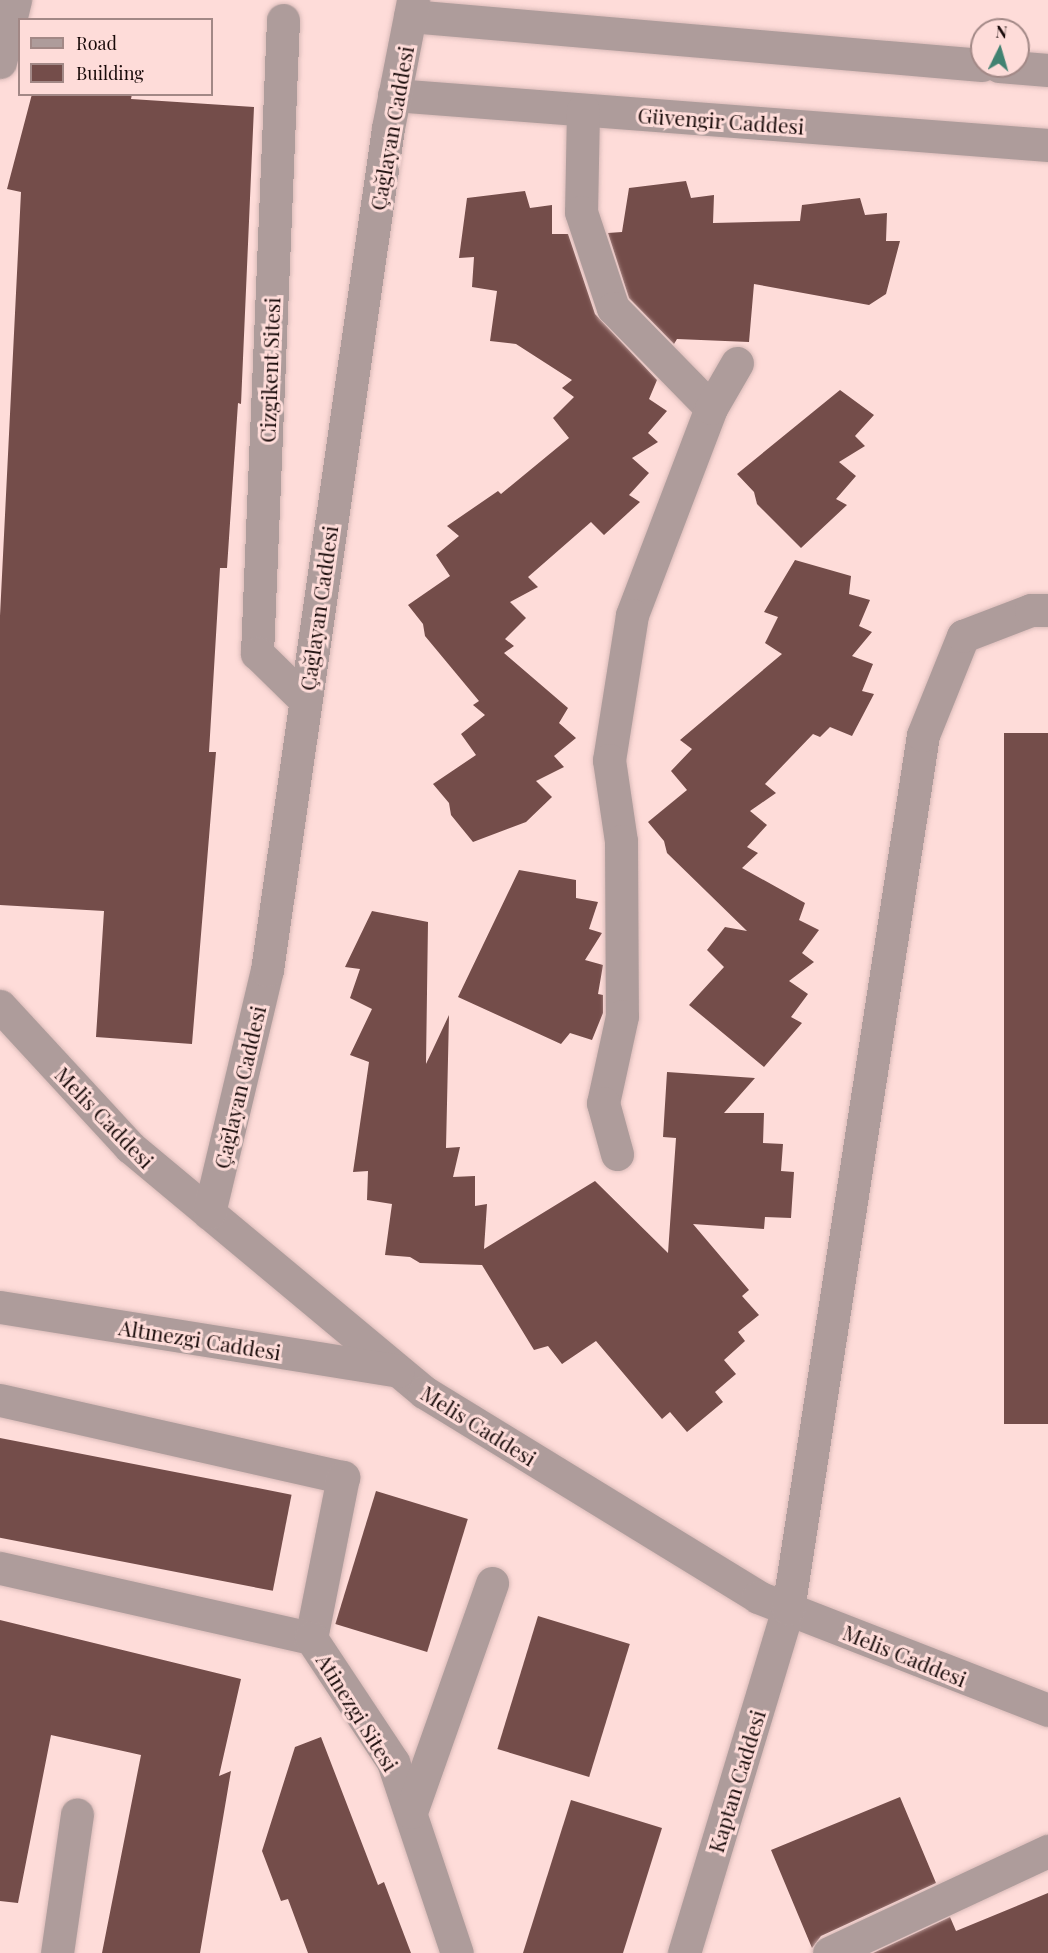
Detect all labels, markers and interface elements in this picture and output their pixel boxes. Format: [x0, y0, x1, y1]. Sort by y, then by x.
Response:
legend [18, 18, 213, 96]
north arrow [970, 18, 1030, 78]
text: N [995, 21, 1008, 43]
text: Road [76, 31, 117, 55]
street label: Çağlayan Caddesi [364, 44, 418, 212]
text: Building [76, 61, 144, 85]
street label: Güvengir Caddesi [637, 102, 805, 138]
street label: Cizgikent Sitesi [254, 297, 284, 443]
street label: Çağlayan Caddesi [294, 524, 342, 692]
street label: Çağlayan Caddesi [208, 1003, 270, 1171]
street label: Melis Caddesi [51, 1061, 159, 1173]
street label: Altınezgi Caddesi [117, 1314, 283, 1364]
street label: Melis Caddesi [417, 1380, 541, 1470]
street label: Melis Caddesi [840, 1619, 970, 1691]
street label: Atinezgi Sitesi [312, 1649, 404, 1775]
street label: Kaptan Caddesi [702, 1707, 770, 1855]

